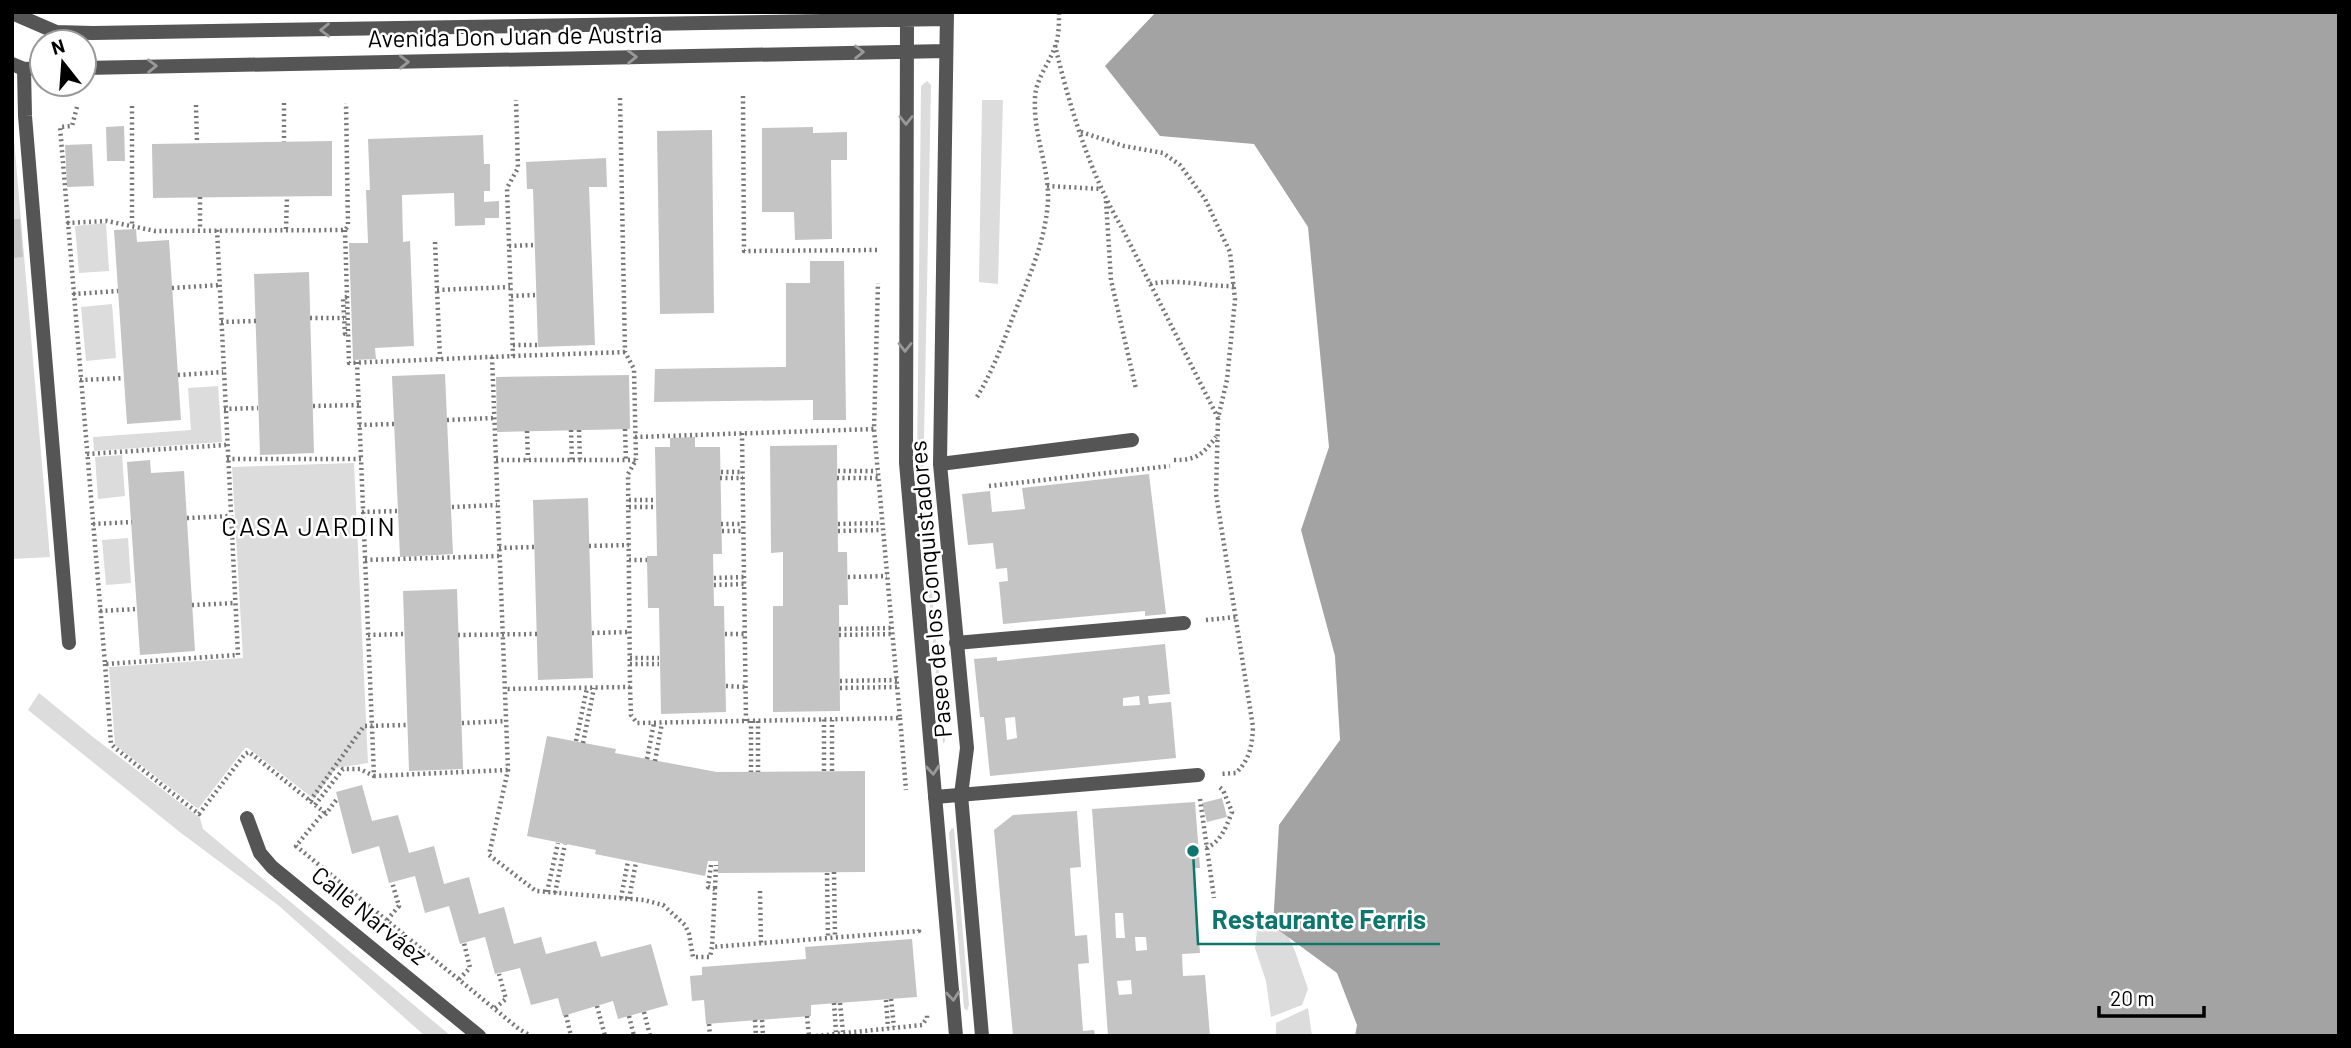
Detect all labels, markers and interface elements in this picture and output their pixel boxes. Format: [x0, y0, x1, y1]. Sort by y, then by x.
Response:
street label: Avenida Don Juan de Austria [367, 18, 663, 53]
one-way arrow [319, 22, 329, 38]
north arrow [28, 28, 98, 98]
text: N [48, 33, 67, 59]
one-way arrow [854, 45, 865, 60]
one-way arrow [627, 49, 637, 65]
one-way arrow [399, 54, 410, 69]
one-way arrow [147, 59, 158, 74]
one-way arrow [898, 115, 914, 125]
one-way arrow [897, 342, 913, 353]
street label: Paseo de los Conquistadores [902, 439, 957, 739]
district label: CASA JARDIN [221, 510, 397, 541]
one-way arrow [925, 764, 940, 775]
street label: Calle Narváez [306, 860, 433, 970]
callout: Restaurante Ferris [1198, 897, 1440, 944]
text: Restaurante Ferris [1212, 903, 1426, 934]
scale bar [2099, 974, 2204, 1018]
text: 20 m [2110, 985, 2155, 1010]
one-way arrow [945, 991, 960, 1002]

